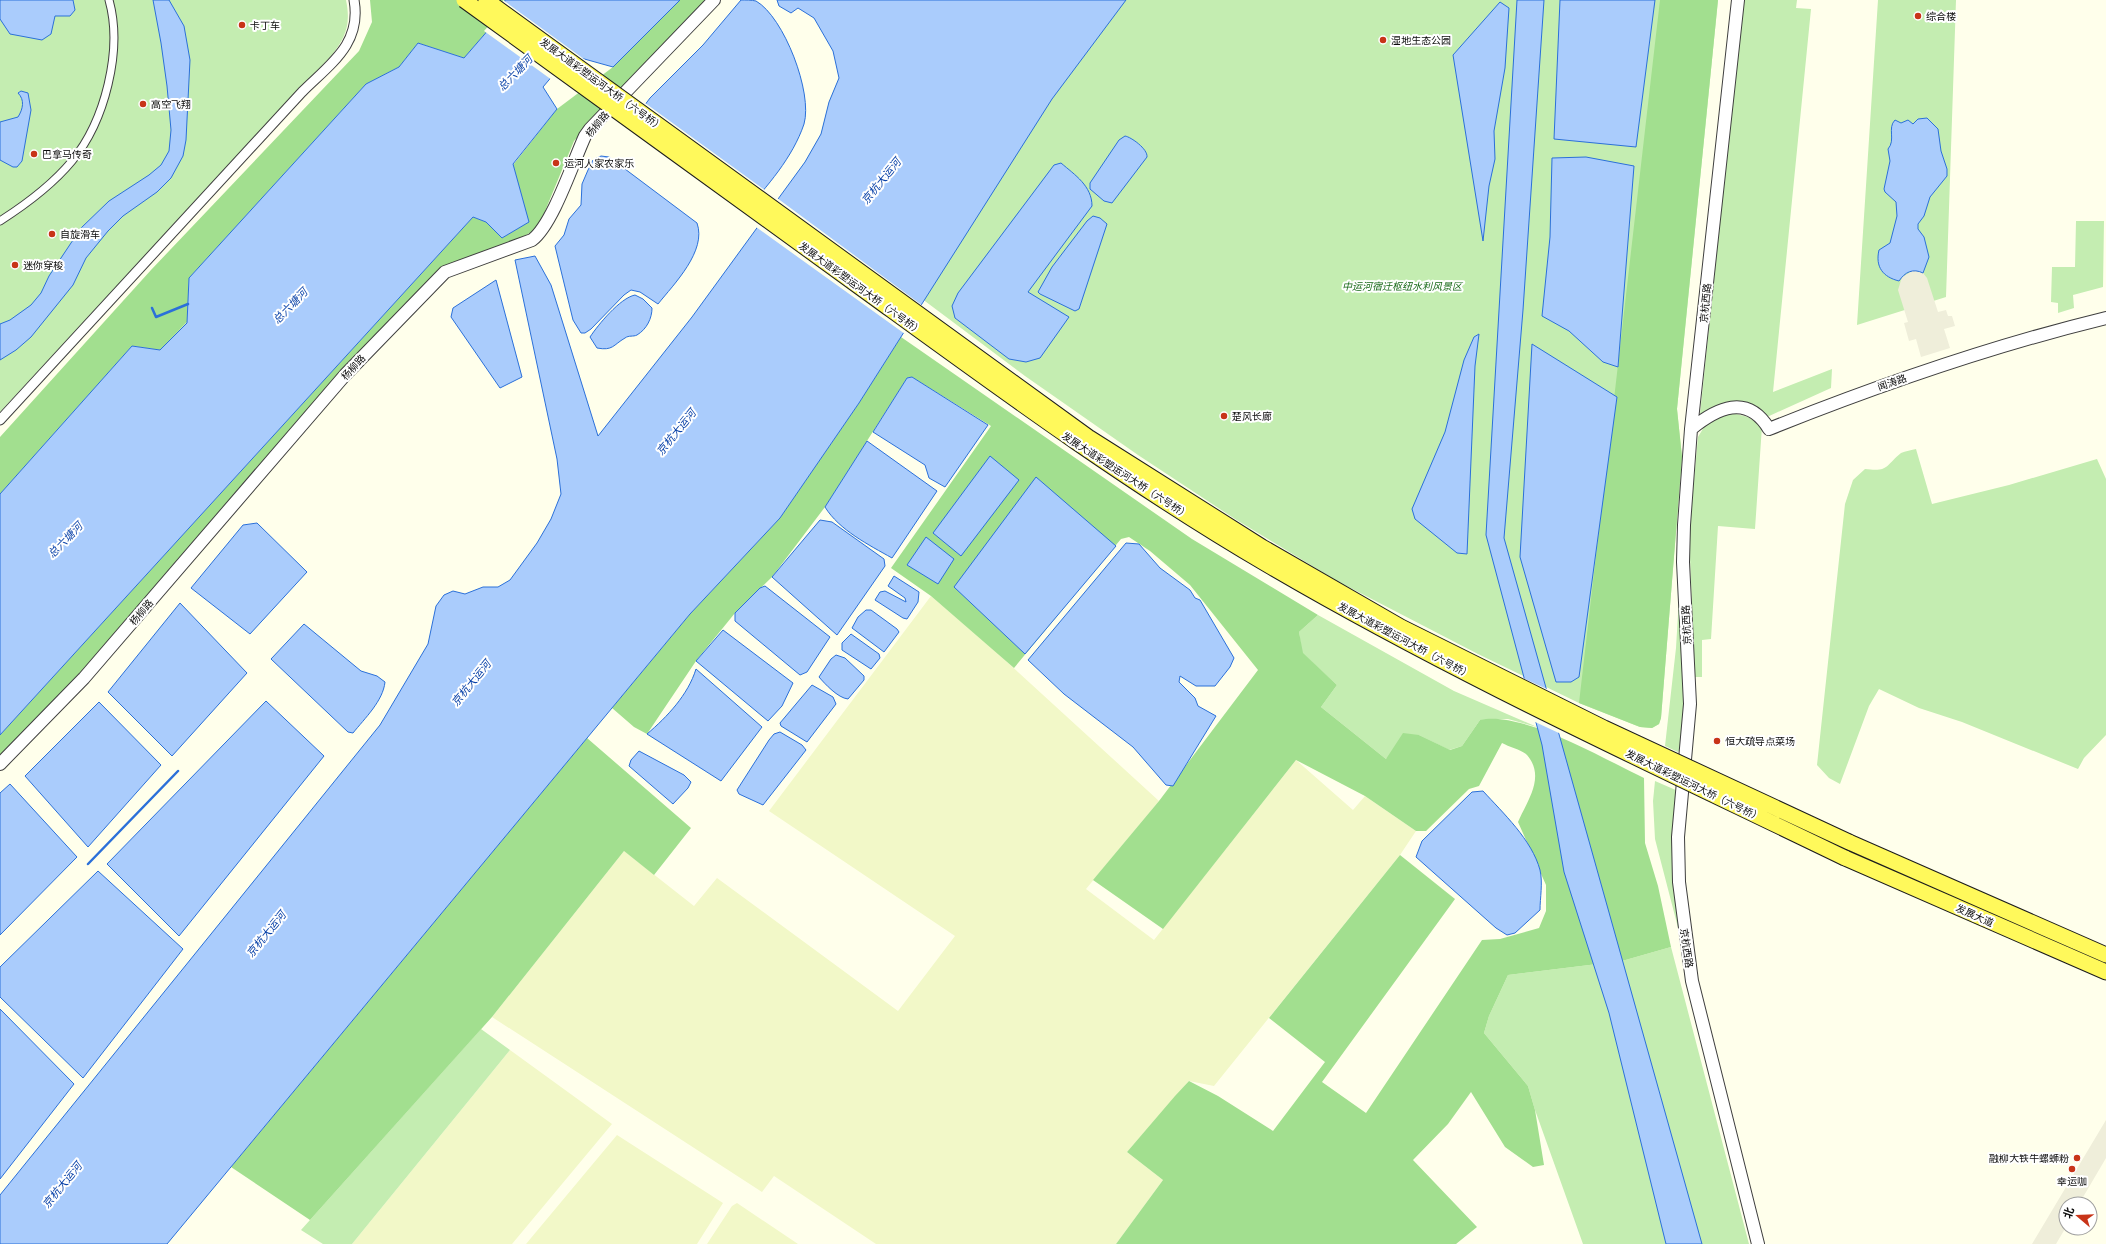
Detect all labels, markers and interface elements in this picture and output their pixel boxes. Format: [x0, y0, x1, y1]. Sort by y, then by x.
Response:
marker: 综合楼 [1913, 11, 1923, 21]
place label: 综合楼 [1926, 11, 1956, 22]
marker: 卡丁车 [237, 20, 247, 30]
place label: 卡丁车 [250, 20, 280, 31]
marker: 湿地生态公园 [1378, 35, 1388, 45]
place label: 湿地生态公园 [1391, 35, 1451, 46]
street label: 发展大道彩塑运河大桥（六号桥） [538, 36, 666, 133]
water label: 总六塘河 [495, 52, 537, 94]
marker: 高空飞翔 [138, 99, 148, 109]
place label: 高空飞翔 [151, 99, 191, 110]
street label: 杨柳路 [584, 109, 611, 139]
marker: 巴拿马传奇 [29, 149, 39, 159]
place label: 巴拿马传奇 [42, 149, 92, 160]
water label: 京杭大运河 [859, 154, 905, 207]
marker: 运河人家农家乐 [551, 158, 561, 168]
place label: 运河人家农家乐 [564, 158, 634, 169]
marker: 自旋滑车 [47, 229, 57, 239]
place label: 自旋滑车 [60, 229, 100, 240]
street label: 发展大道彩塑运河大桥（六号桥） [797, 240, 925, 337]
marker: 迷你穿梭 [10, 260, 20, 270]
place label: 迷你穿梭 [23, 260, 63, 271]
park label: 中运河宿迁枢纽水利风景区 [1342, 281, 1464, 292]
street label: 京杭西路 [1698, 283, 1713, 324]
water label: 总六塘河 [270, 285, 312, 327]
street label: 杨柳路 [339, 353, 368, 382]
street label: 闻涛路 [1876, 372, 1908, 393]
water label: 京杭大运河 [654, 405, 700, 458]
marker: 楚风长廊 [1219, 411, 1229, 421]
place label: 楚风长廊 [1232, 411, 1272, 422]
street label: 发展大道彩塑运河大桥（六号桥） [1060, 430, 1192, 521]
water label: 总六塘河 [45, 519, 87, 561]
street label: 杨柳路 [127, 597, 155, 627]
street label: 发展大道彩塑运河大桥（六号桥） [1336, 600, 1474, 681]
street label: 京杭西路 [1680, 605, 1693, 645]
water label: 京杭大运河 [449, 656, 495, 709]
marker: 恒大疏导点菜场 [1712, 736, 1722, 746]
place label: 恒大疏导点菜场 [1725, 736, 1795, 747]
street label: 发展大道彩塑运河大桥（六号桥） [1624, 748, 1764, 823]
street label: 发展大道 [1954, 902, 1995, 929]
water label: 京杭大运河 [244, 907, 290, 960]
street label: 京杭西路 [1678, 927, 1695, 969]
place label: 融柳大铁牛螺蛳粉 [1989, 1153, 2069, 1164]
marker: 融柳大铁牛螺蛳粉 [2072, 1153, 2082, 1163]
water label: 京杭大运河 [40, 1158, 86, 1211]
marker: 幸运咖 [2067, 1164, 2077, 1174]
place label: 幸运咖 [2057, 1176, 2087, 1187]
north arrow [2058, 1196, 2098, 1236]
text: 北 [2061, 1206, 2077, 1220]

